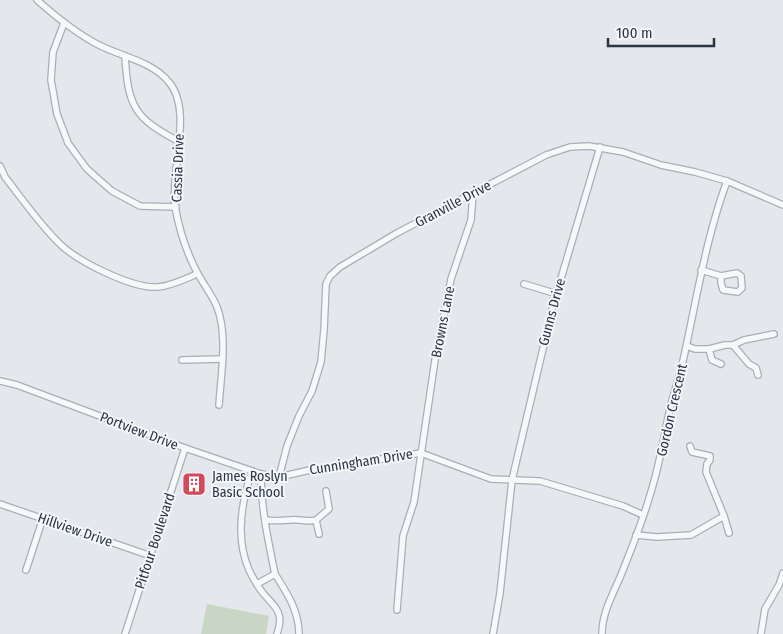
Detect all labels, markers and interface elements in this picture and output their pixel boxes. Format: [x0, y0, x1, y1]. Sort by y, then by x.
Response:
scale bar [608, 15, 714, 47]
text: 100 m [616, 24, 653, 42]
street label: Cassia Drive [168, 133, 188, 203]
street label: Granville Drive [412, 177, 494, 231]
street label: Gunns Drive [535, 276, 569, 348]
street label: Browns Lane [428, 285, 458, 359]
street label: Gordon Crescent [653, 362, 691, 458]
street label: Portview Drive [97, 408, 181, 454]
street label: Cunningham Drive [308, 445, 414, 479]
place label: James Roslyn Basic School [212, 468, 288, 501]
building icon: James Roslyn Basic School [181, 471, 207, 497]
street label: Pitfour Boulevard [131, 491, 179, 591]
street label: Hillview Drive [35, 509, 115, 551]

